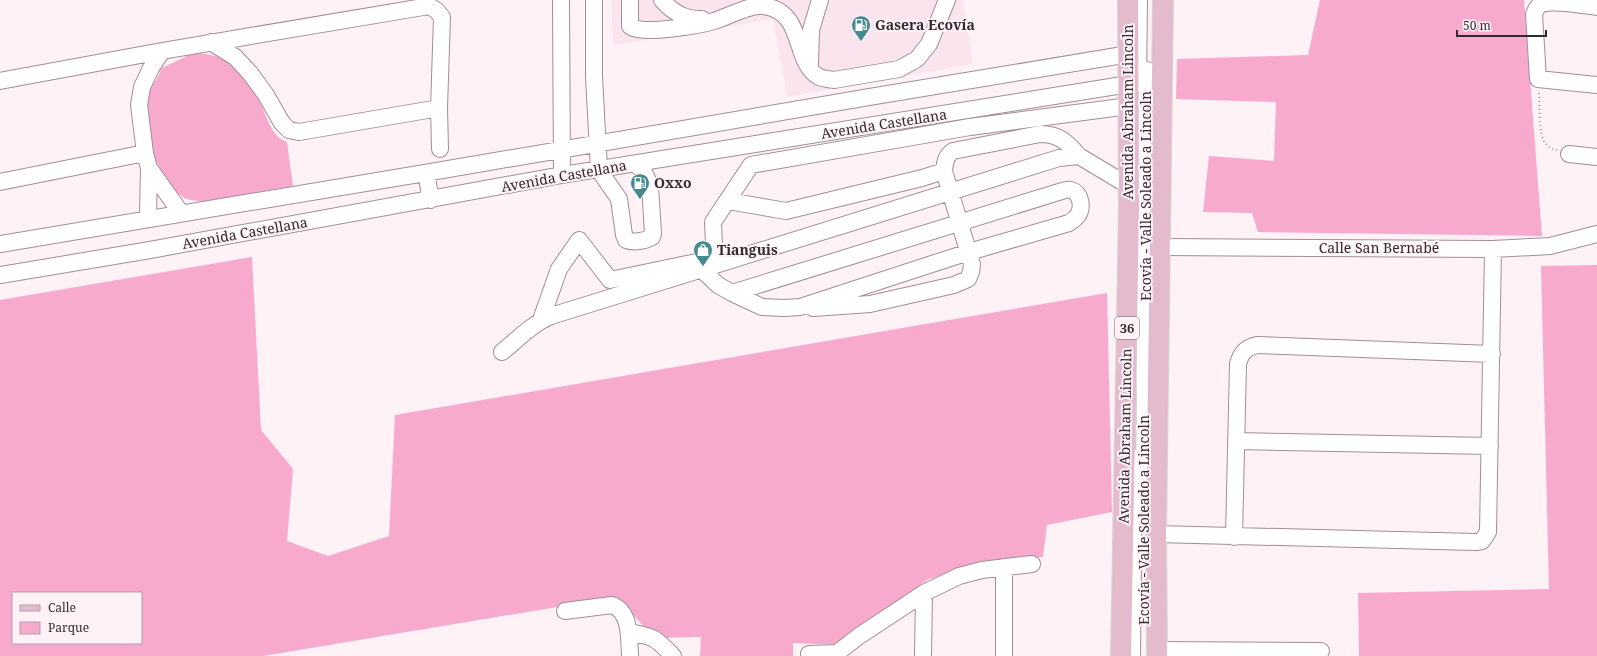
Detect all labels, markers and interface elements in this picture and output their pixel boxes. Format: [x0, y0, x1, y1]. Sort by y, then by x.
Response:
scale bar [1457, 12, 1546, 38]
fuel station icon: Gasera Ecovía [850, 14, 872, 42]
place label: Gasera Ecovía [875, 15, 975, 34]
text: 50 m [1463, 17, 1491, 34]
street label: Avenida Abraham Lincoln [1118, 24, 1137, 200]
street label: Ecovía - Valle Soleado a Lincoln [1136, 91, 1155, 301]
street label: Avenida Castellana [820, 104, 948, 143]
street label: Avenida Castellana [500, 155, 628, 196]
fuel station icon: Oxxo [629, 172, 651, 200]
place label: Oxxo [654, 173, 692, 192]
street label: Avenida Castellana [181, 212, 309, 253]
street label: Calle San Bernabé [1319, 238, 1439, 257]
shop icon: Tianguis [692, 239, 714, 267]
place label: Tianguis [717, 240, 778, 259]
road number: 36 [1115, 317, 1139, 339]
street label: Avenida Abraham Lincoln [1113, 348, 1136, 524]
street label: Ecovía - Valle Soleado a Lincoln [1134, 415, 1153, 625]
legend [12, 592, 142, 644]
text: Calle [48, 599, 76, 616]
text: Parque [48, 619, 89, 636]

